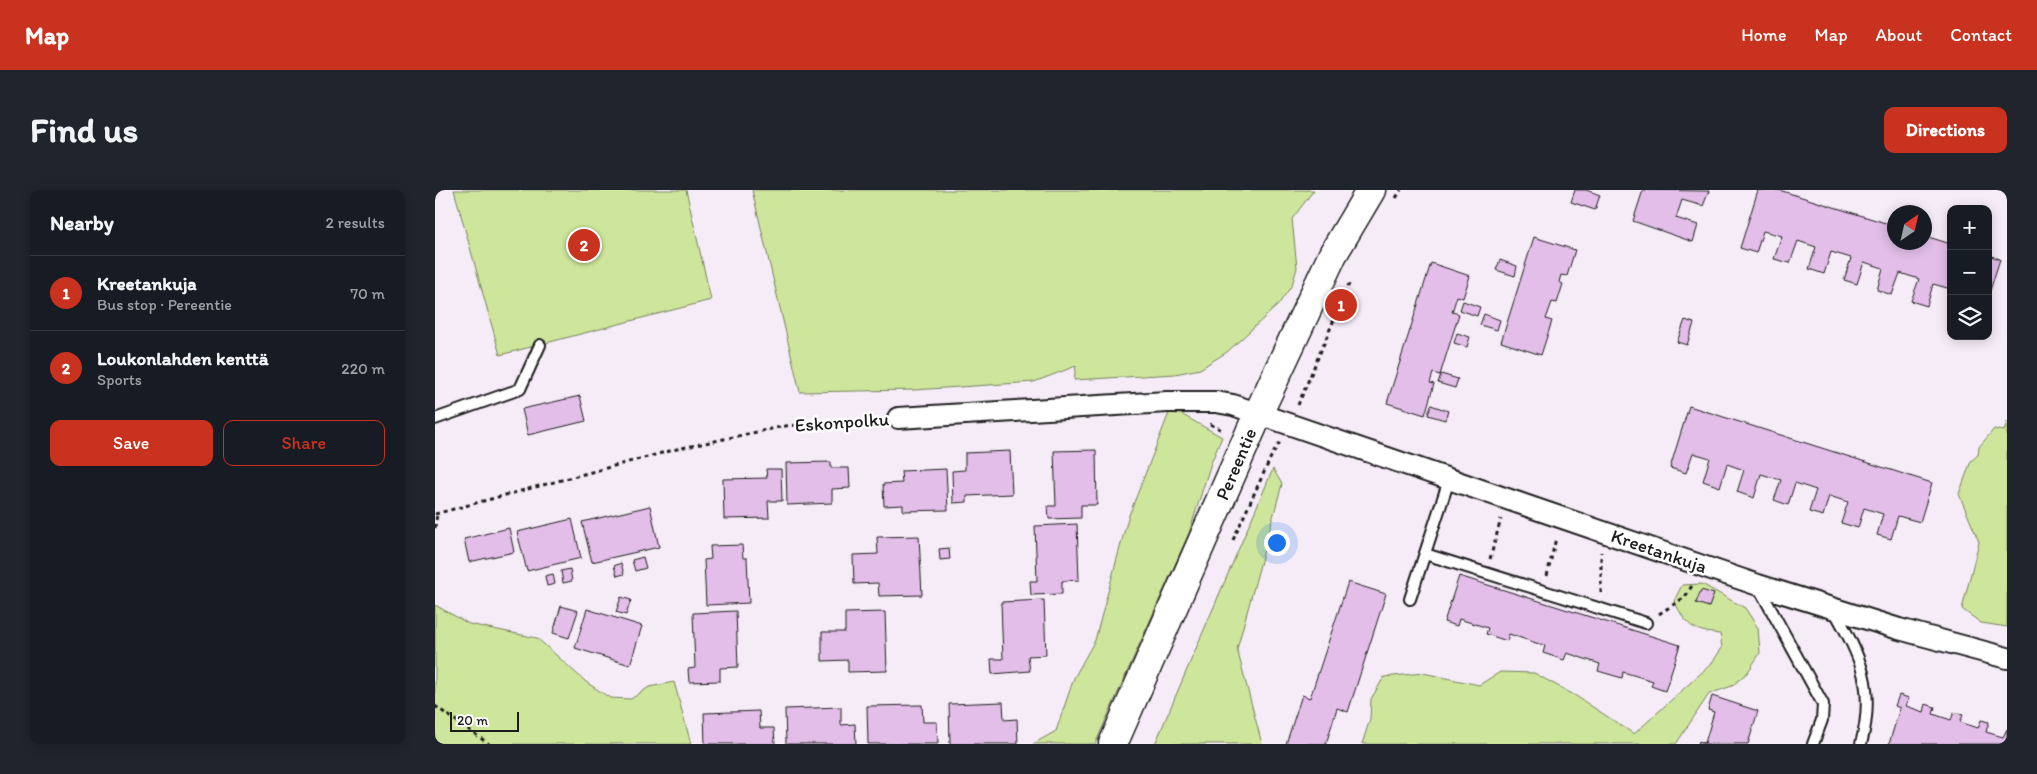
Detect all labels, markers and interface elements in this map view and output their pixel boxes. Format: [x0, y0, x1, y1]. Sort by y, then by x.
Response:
text: Map [25, 21, 69, 50]
text: Home [1741, 24, 1787, 46]
text: Map [1815, 24, 1848, 46]
text: About [1876, 24, 1922, 46]
text: Contact [1950, 24, 2012, 46]
button: Directions [1884, 107, 2007, 153]
text: Find us [30, 109, 138, 151]
north arrow [1887, 205, 1932, 250]
map controls [1947, 205, 1992, 340]
button: + [1947, 205, 1992, 250]
text: Nearby [50, 210, 114, 235]
text: 2 results [325, 213, 385, 232]
pin: 2 [568, 226, 600, 264]
button: − [1947, 250, 1992, 295]
text: Kreetankuja [97, 272, 197, 295]
text: 1 [62, 284, 70, 303]
text: 70 m [350, 284, 385, 303]
pin: 1 [1325, 286, 1357, 324]
text: Bus stop · Pereentie [97, 295, 232, 314]
button: layers [1947, 295, 1992, 340]
text: Loukonlahden kenttä [97, 347, 269, 370]
text: 2 [62, 359, 70, 378]
text: 220 m [341, 359, 385, 378]
text: Sports [97, 370, 142, 389]
street label: Eskonpolku [794, 407, 890, 437]
button: Save [50, 420, 213, 466]
button: Share [223, 420, 385, 466]
street label: Pereentie [1211, 424, 1261, 504]
street label: Kreetankuja [1608, 524, 1710, 578]
your location [1264, 530, 1290, 556]
scale bar [450, 709, 519, 732]
text: 20 m [457, 712, 488, 729]

